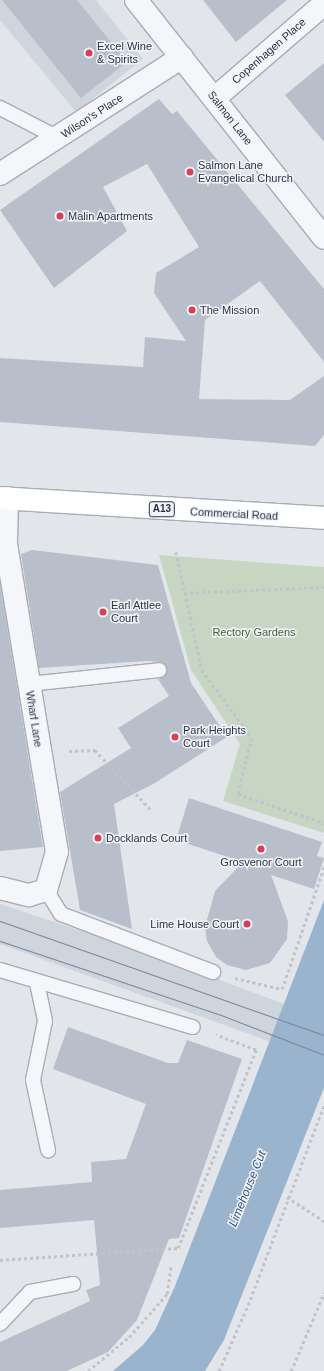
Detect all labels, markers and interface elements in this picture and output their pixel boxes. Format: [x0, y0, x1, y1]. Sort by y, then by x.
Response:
street label: Copenhagen Place [229, 15, 309, 87]
place label: Excel Wine & Spirits [97, 40, 152, 66]
marker: Excel Wine & Spirits [84, 48, 94, 58]
street label: Salmon Lane [205, 88, 255, 148]
street label: Wilson's Place [59, 91, 125, 141]
place label: Salmon Lane Evangelical Church [198, 159, 293, 185]
marker: Salmon Lane Evangelical Church [185, 167, 195, 177]
place label: Malin Apartments [68, 209, 154, 223]
marker: Malin Apartments [55, 211, 65, 221]
place label: The Mission [200, 303, 259, 317]
marker: The Mission [187, 305, 197, 315]
road number: A13 [148, 501, 176, 517]
street label: Commercial Road [190, 505, 278, 523]
place label: Earl Attlee Court [111, 599, 162, 625]
marker: Earl Attlee Court [98, 607, 108, 617]
park label: Rectory Gardens [212, 625, 296, 639]
street label: Wharf Lane [23, 690, 45, 748]
place label: Park Heights Court [183, 724, 246, 750]
marker: Park Heights Court [170, 732, 180, 742]
place label: Docklands Court [106, 831, 187, 845]
marker: Docklands Court [93, 833, 103, 843]
marker: Grosvenor Court [256, 844, 266, 854]
place label: Grosvenor Court [220, 855, 302, 869]
place label: Lime House Court [150, 917, 239, 931]
marker: Lime House Court [242, 919, 252, 929]
water label: Limehouse Cut [226, 1149, 270, 1229]

